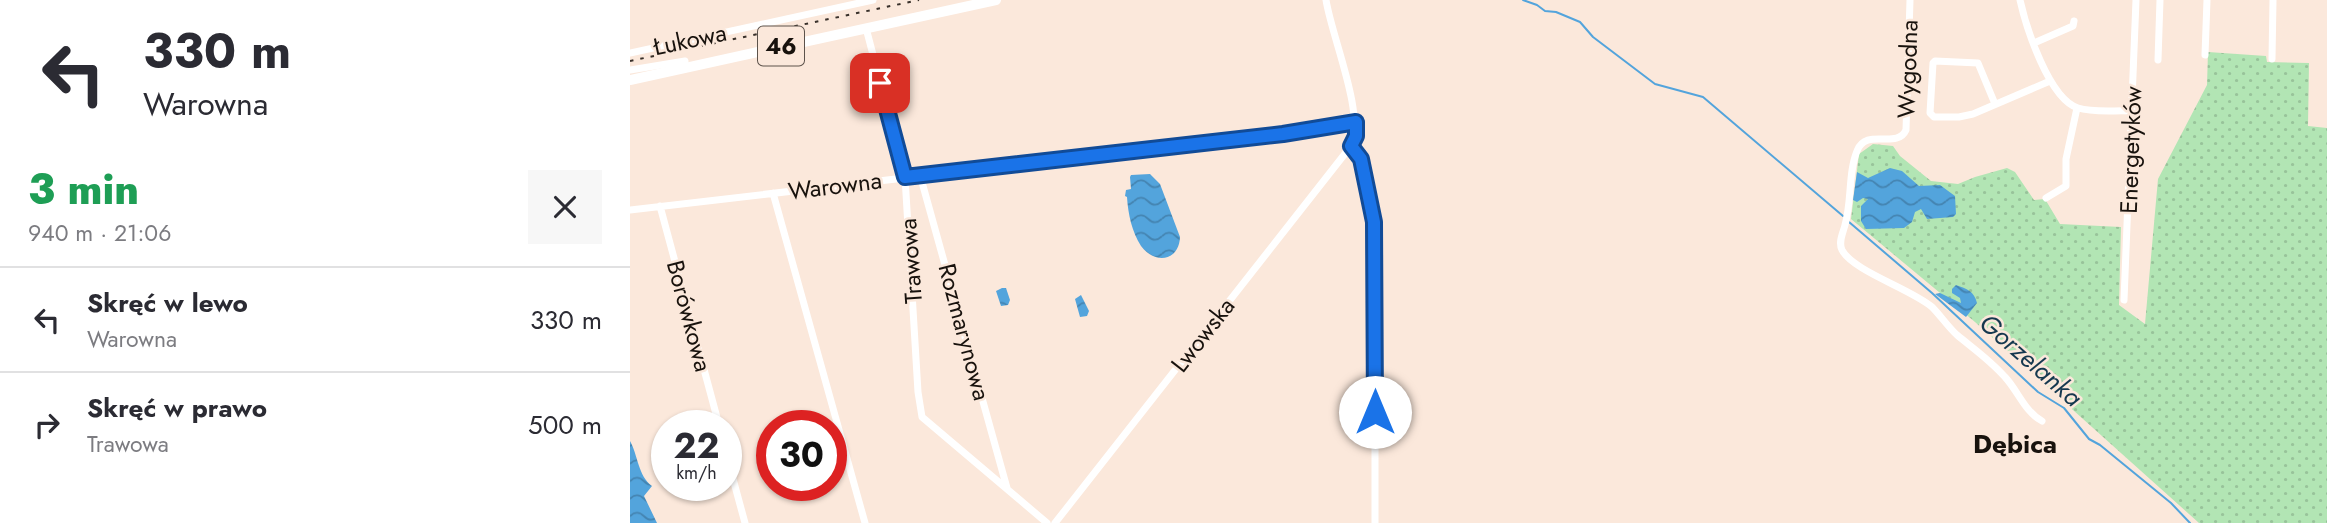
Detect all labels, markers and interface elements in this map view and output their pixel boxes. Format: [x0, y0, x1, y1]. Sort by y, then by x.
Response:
street label: Łukowa [649, 15, 730, 65]
text: 330 m [143, 16, 291, 86]
street label: Wygodna [1888, 19, 1927, 119]
road number: 46 [758, 26, 804, 66]
icon: left [28, 28, 119, 119]
pin [850, 53, 910, 113]
icon: arrive [861, 64, 899, 102]
text: Warowna [143, 81, 268, 127]
street label: Energetyków [2111, 85, 2150, 214]
text: 3 min [28, 159, 139, 220]
street label: Warowna [786, 162, 884, 209]
button: close [528, 170, 602, 244]
text: 940 m · 21:06 [28, 216, 171, 250]
street label: Trawowa [890, 217, 931, 305]
street label: Borówkowa [658, 256, 721, 376]
street label: Rozmarynowa [929, 260, 1000, 404]
text: Skręć w lewo [87, 284, 248, 322]
street label: Lwowska [1162, 290, 1243, 380]
icon: left [28, 301, 66, 339]
text: 330 m [530, 301, 602, 339]
water label: Gorzelanka [1971, 304, 2091, 416]
text: Warowna [87, 322, 177, 356]
position arrow [1338, 375, 1412, 449]
text: Skręć w prawo [87, 389, 267, 427]
icon: right [28, 406, 66, 444]
text: 500 m [528, 406, 602, 444]
speed limit sign: 30 [756, 410, 847, 501]
text: 22 [674, 421, 719, 471]
district label: Dębica [1973, 425, 2057, 463]
text: Trawowa [87, 427, 169, 461]
text: km/h [676, 460, 717, 486]

